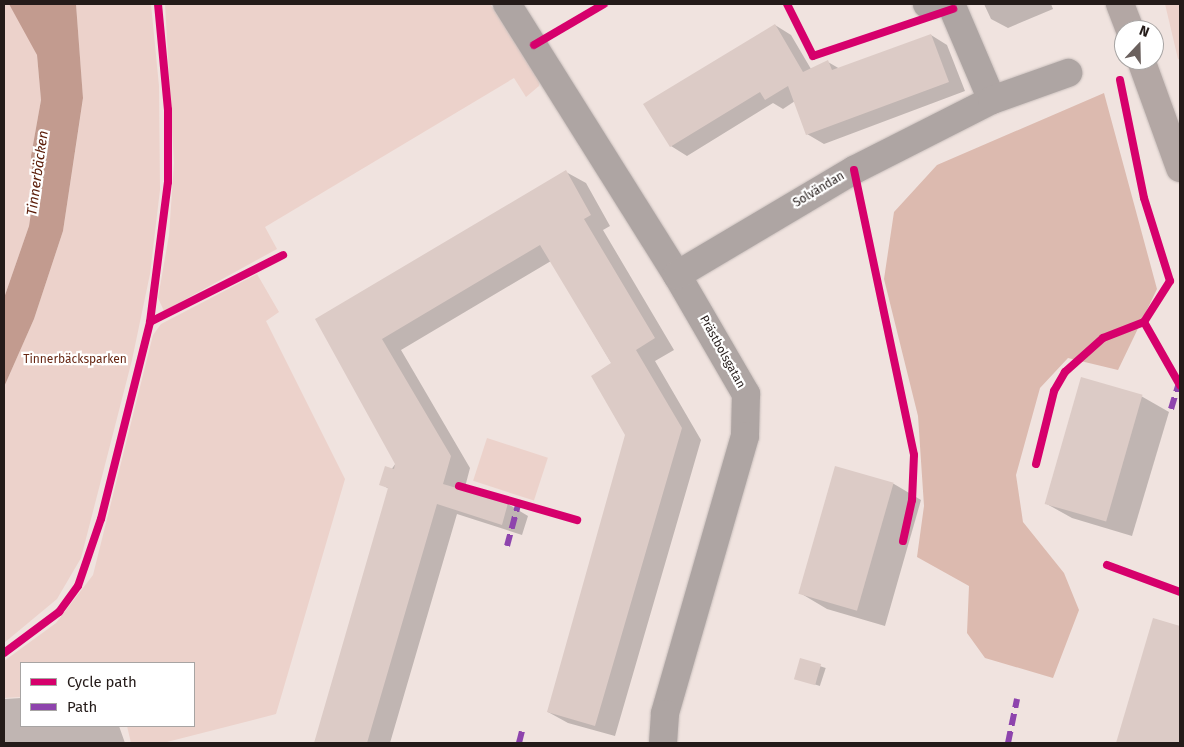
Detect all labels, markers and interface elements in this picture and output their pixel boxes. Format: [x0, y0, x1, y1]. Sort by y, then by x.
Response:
north arrow [1114, 20, 1164, 70]
text: N [1137, 22, 1152, 41]
water label: Tinnerbäcken [24, 129, 52, 217]
street label: Solvändan [791, 169, 847, 211]
street label: Prästbolsgatan [696, 313, 748, 391]
park label: Tinnerbäcksparken [23, 353, 127, 367]
legend [20, 662, 195, 727]
text: Cycle path [67, 673, 137, 691]
text: Path [67, 698, 97, 716]

